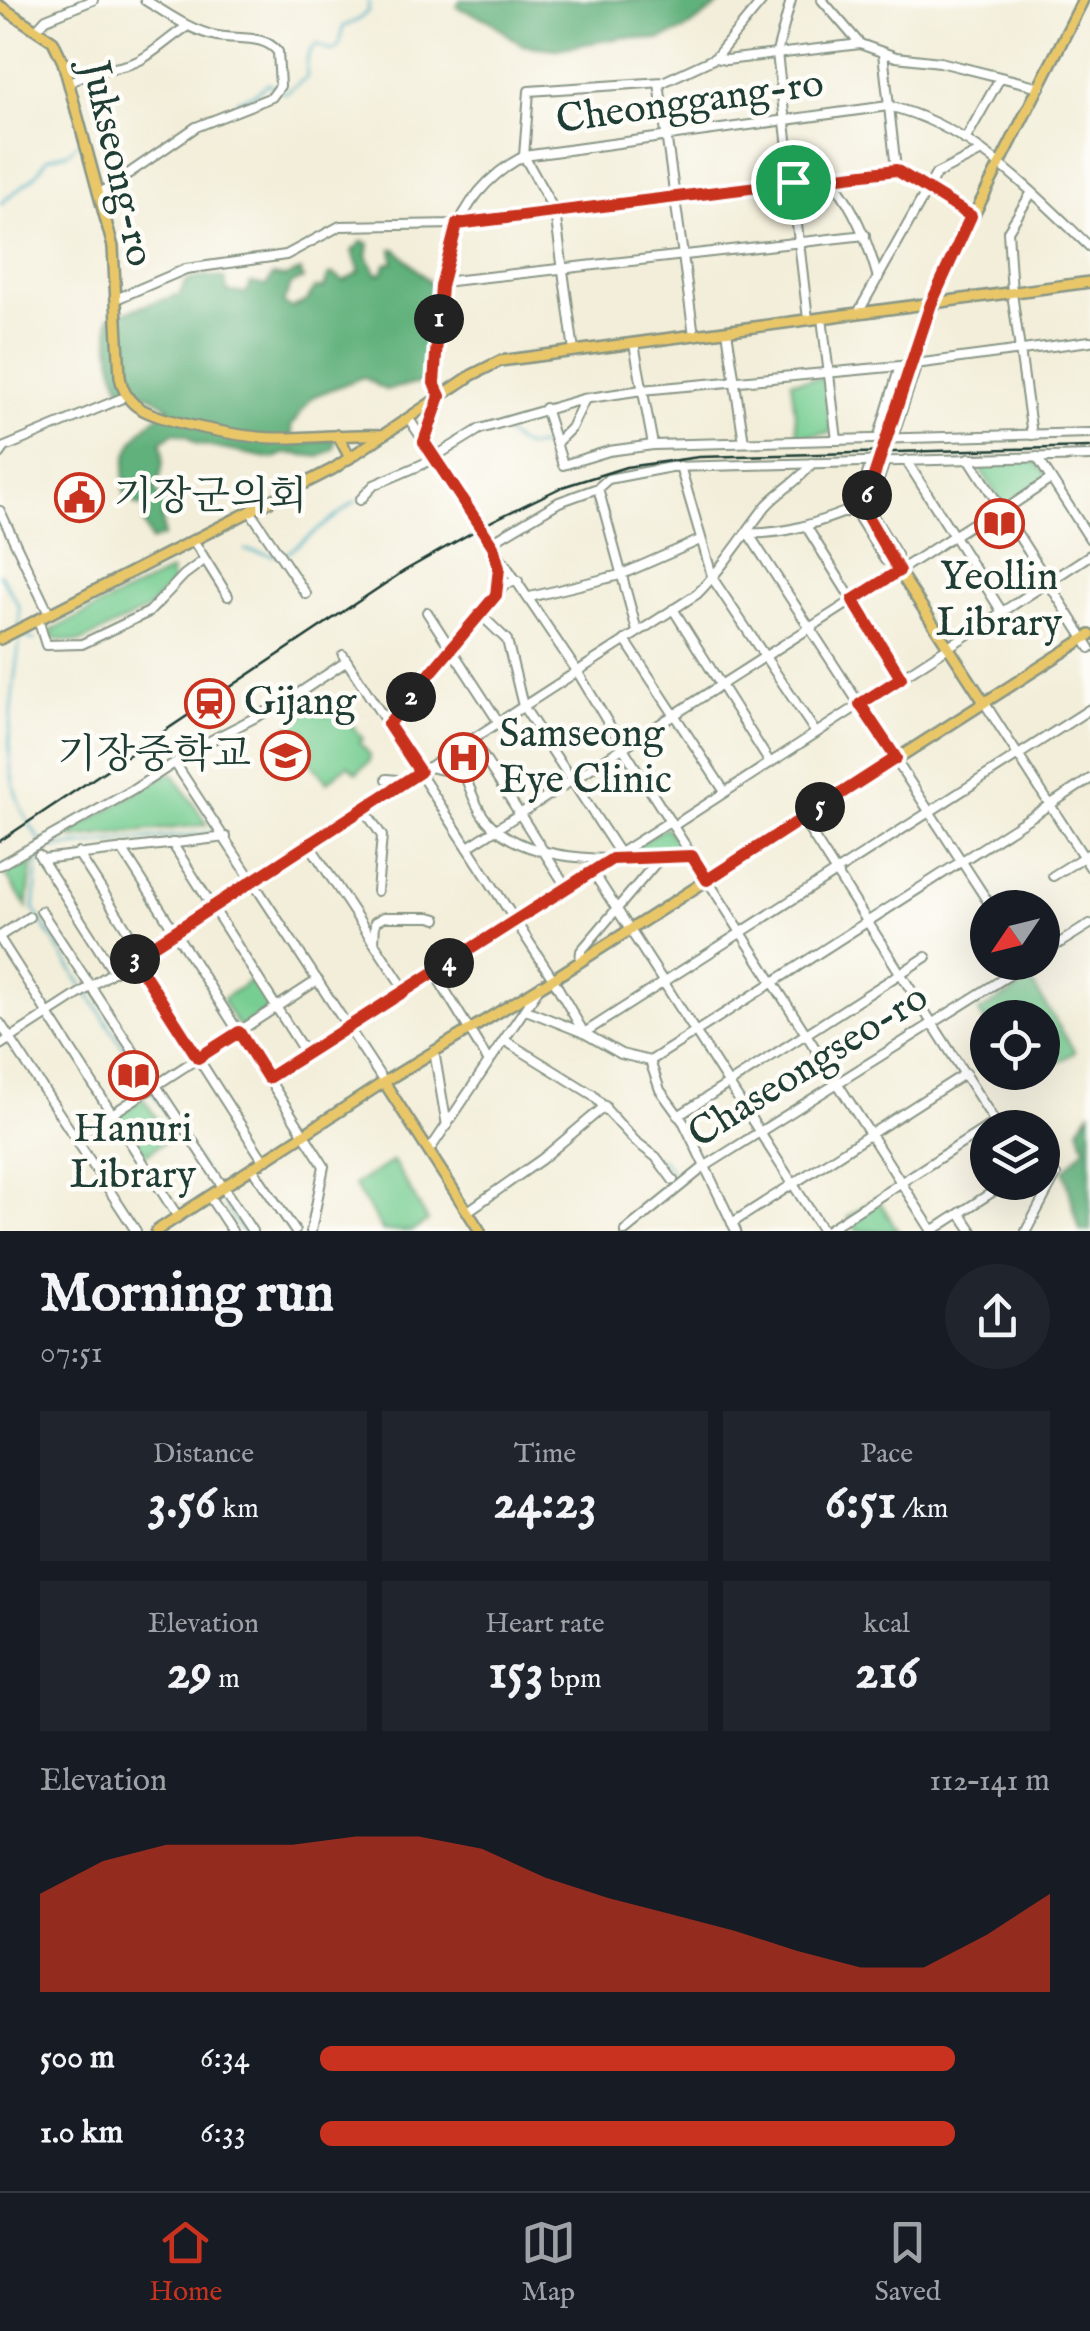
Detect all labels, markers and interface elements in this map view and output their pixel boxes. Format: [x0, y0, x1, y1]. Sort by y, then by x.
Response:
street label: Jukseong-ro [67, 52, 164, 272]
street label: Cheonggang-ro [553, 59, 827, 147]
pin [751, 140, 836, 225]
icon: arrive [766, 155, 821, 210]
pin: 1 [414, 294, 464, 344]
text: 1 [434, 301, 444, 336]
pin: 6 [842, 470, 892, 520]
public building icon: 기장군의회 [53, 472, 105, 524]
place label: 기장군의회 [114, 473, 307, 524]
text: 6 [861, 477, 873, 512]
library icon: Yeollin Library [973, 497, 1025, 549]
place label: Yeollin Library [936, 553, 1063, 650]
pin: 2 [386, 672, 436, 722]
station icon: Gijang [183, 677, 235, 729]
place label: Gijang [244, 678, 357, 729]
text: 2 [404, 679, 418, 714]
place label: Samseong Eye Clinic [499, 710, 672, 807]
school or university icon: 기장중학교 [260, 730, 312, 782]
place label: 기장중학교 [58, 731, 251, 782]
hospital icon: Samseong Eye Clinic [438, 732, 490, 784]
pin: 5 [795, 782, 845, 832]
text: 5 [815, 789, 825, 824]
north arrow [970, 890, 1060, 980]
map controls [970, 890, 1060, 1200]
pin: 3 [110, 934, 160, 984]
pin: 4 [424, 938, 474, 988]
text: 3 [130, 941, 140, 976]
text: 4 [442, 945, 456, 980]
street label: Chaseongseo-ro [680, 973, 938, 1161]
button: locate [970, 1000, 1060, 1090]
library icon: Hanuri Library [107, 1049, 159, 1101]
place label: Hanuri Library [70, 1105, 197, 1202]
button: layers [970, 1110, 1060, 1200]
text: Morning run [40, 1260, 334, 1330]
button: share [945, 1264, 1050, 1369]
text: 07:51 [40, 1333, 103, 1374]
text: Distance [153, 1437, 254, 1472]
text: Time [514, 1437, 576, 1472]
text: Pace [860, 1437, 913, 1472]
text: 3.56 [148, 1472, 216, 1535]
text: 24:23 [493, 1472, 597, 1535]
text: 6:51 [825, 1472, 896, 1535]
text: km [216, 1492, 259, 1527]
text: /km [896, 1492, 948, 1527]
text: Elevation [148, 1607, 259, 1642]
text: Heart rate [485, 1607, 605, 1642]
text: kcal [863, 1607, 910, 1642]
text: 29 [167, 1642, 212, 1705]
text: 153 [488, 1642, 544, 1705]
text: 216 [855, 1642, 918, 1705]
text: m [212, 1662, 240, 1697]
text: bpm [544, 1662, 602, 1697]
text: Elevation [40, 1761, 167, 1802]
text: 112–141 m [929, 1761, 1050, 1802]
text: 500 m [40, 2038, 115, 2079]
text: 6:34 [200, 2038, 250, 2079]
text: 1.0 km [40, 2113, 123, 2154]
text: 6:33 [200, 2113, 246, 2154]
tab: Home [149, 2215, 222, 2310]
tab: Map [521, 2215, 576, 2310]
tab: Saved [874, 2215, 941, 2310]

